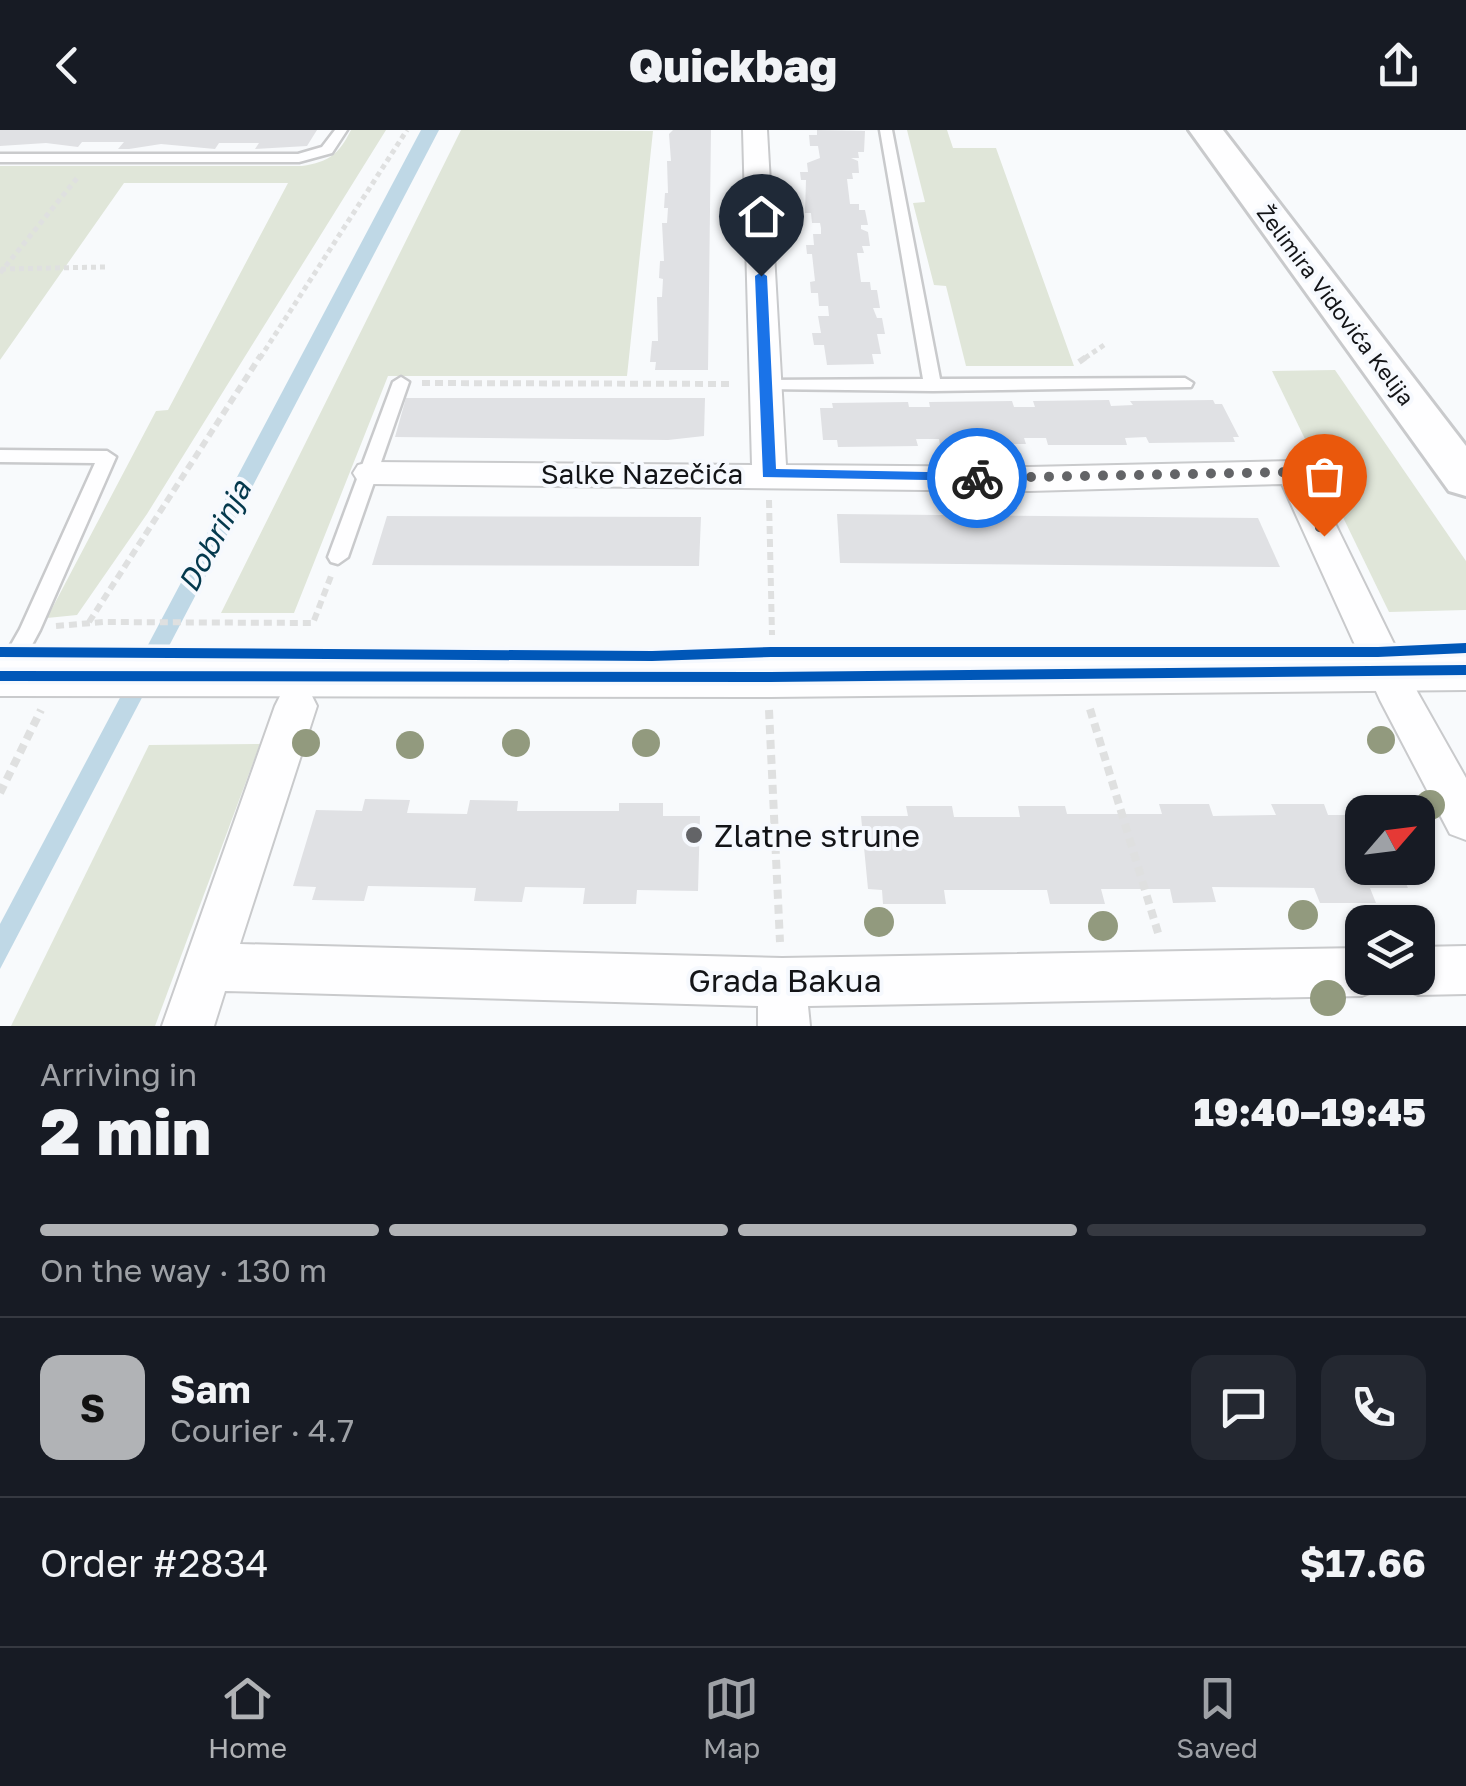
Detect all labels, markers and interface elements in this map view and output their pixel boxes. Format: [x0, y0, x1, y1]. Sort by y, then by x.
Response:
icon: back [40, 38, 95, 93]
text: Quickbag [629, 38, 837, 92]
icon: share [1371, 38, 1426, 93]
pin [719, 174, 804, 277]
icon: home [734, 189, 789, 244]
street label: Želimira Vidovića Kelija [1252, 199, 1420, 411]
courier [927, 428, 1027, 528]
pin [1282, 434, 1367, 537]
icon: bag [1297, 449, 1352, 504]
icon: bike [950, 451, 1005, 506]
street label: Salke Nazečića [541, 457, 743, 490]
water label: Dobrinja [170, 473, 259, 598]
north arrow [1345, 795, 1435, 885]
map controls [1345, 795, 1435, 995]
place label: Zlatne strune [714, 816, 920, 854]
marker: Zlatne strune [683, 824, 705, 846]
button: layers [1345, 905, 1435, 995]
street label: Grada Bakua [688, 961, 882, 999]
text: Arriving in [40, 1055, 197, 1093]
text: 19:40–19:45 [1194, 1089, 1426, 1134]
text: 2 min [40, 1091, 211, 1169]
text: On the way · 130 m [40, 1251, 327, 1289]
button: chat [1191, 1355, 1296, 1460]
button: phone [1321, 1355, 1426, 1460]
text: Sam [170, 1366, 251, 1411]
text: S [80, 1385, 105, 1430]
text: Courier · 4.7 [170, 1411, 354, 1449]
text: Order #2834 [40, 1540, 269, 1585]
text: $17.66 [1300, 1540, 1426, 1585]
tab: Home [208, 1671, 287, 1764]
tab: Map [703, 1671, 760, 1764]
tab: Saved [1176, 1671, 1258, 1764]

